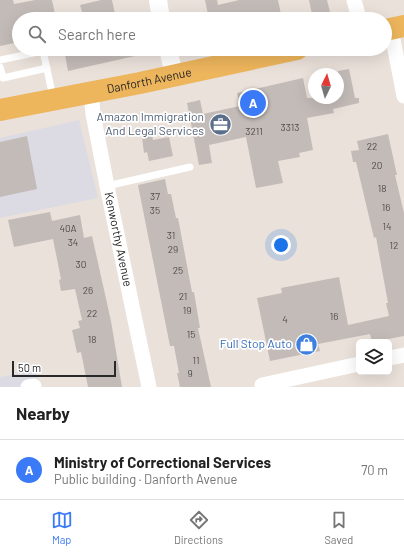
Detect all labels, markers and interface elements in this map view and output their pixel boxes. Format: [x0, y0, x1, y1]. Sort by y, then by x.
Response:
search box [12, 12, 392, 56]
icon: search [26, 23, 48, 45]
text: Search here [58, 25, 136, 43]
street label: Danforth Avenue [105, 64, 193, 95]
north arrow [308, 68, 344, 104]
pin: A [240, 88, 266, 118]
place label: Amazon Immigration And Legal Services [97, 109, 204, 137]
office icon: Amazon Immigration And Legal Services [207, 111, 233, 137]
house number: 3313 [281, 121, 299, 133]
house number: 3211 [245, 125, 263, 137]
house number: 22 [367, 140, 377, 152]
house number: 20 [371, 159, 383, 171]
house number: 18 [378, 182, 386, 194]
house number: 37 [150, 190, 160, 202]
street label: Kenworthy Avenue [102, 191, 136, 288]
house number: 16 [382, 201, 390, 213]
house number: 35 [150, 204, 160, 216]
house number: 14 [382, 220, 392, 232]
house number: 40A [59, 222, 77, 234]
house number: 31 [167, 229, 175, 241]
your location [271, 235, 291, 255]
house number: 34 [68, 236, 78, 248]
house number: 12 [390, 239, 398, 251]
house number: 29 [168, 243, 178, 255]
house number: 30 [76, 258, 86, 270]
house number: 25 [173, 264, 183, 276]
house number: 26 [83, 284, 93, 296]
house number: 21 [179, 290, 187, 302]
house number: 19 [183, 304, 191, 316]
house number: 22 [87, 307, 97, 319]
house number: 16 [330, 310, 338, 322]
house number: 4 [282, 313, 288, 325]
house number: 15 [187, 328, 195, 340]
shop icon: Full Stop Auto [294, 331, 320, 357]
house number: 18 [88, 333, 96, 345]
place label: Full Stop Auto [220, 336, 292, 350]
map controls [356, 339, 392, 375]
button: layers [356, 339, 392, 375]
house number: 11 [192, 354, 200, 366]
scale bar [12, 359, 116, 378]
text: 50 m [18, 361, 41, 374]
house number: 9 [187, 367, 193, 379]
text: Nearby [16, 403, 70, 423]
text: Ministry of Correctional Services [54, 453, 271, 471]
text: A [25, 462, 33, 478]
text: 70 m [361, 462, 388, 478]
text: Public building · Danforth Avenue [54, 471, 237, 487]
tab: Map [51, 509, 73, 546]
tab: Directions [174, 509, 223, 546]
tab: Saved [324, 509, 353, 546]

